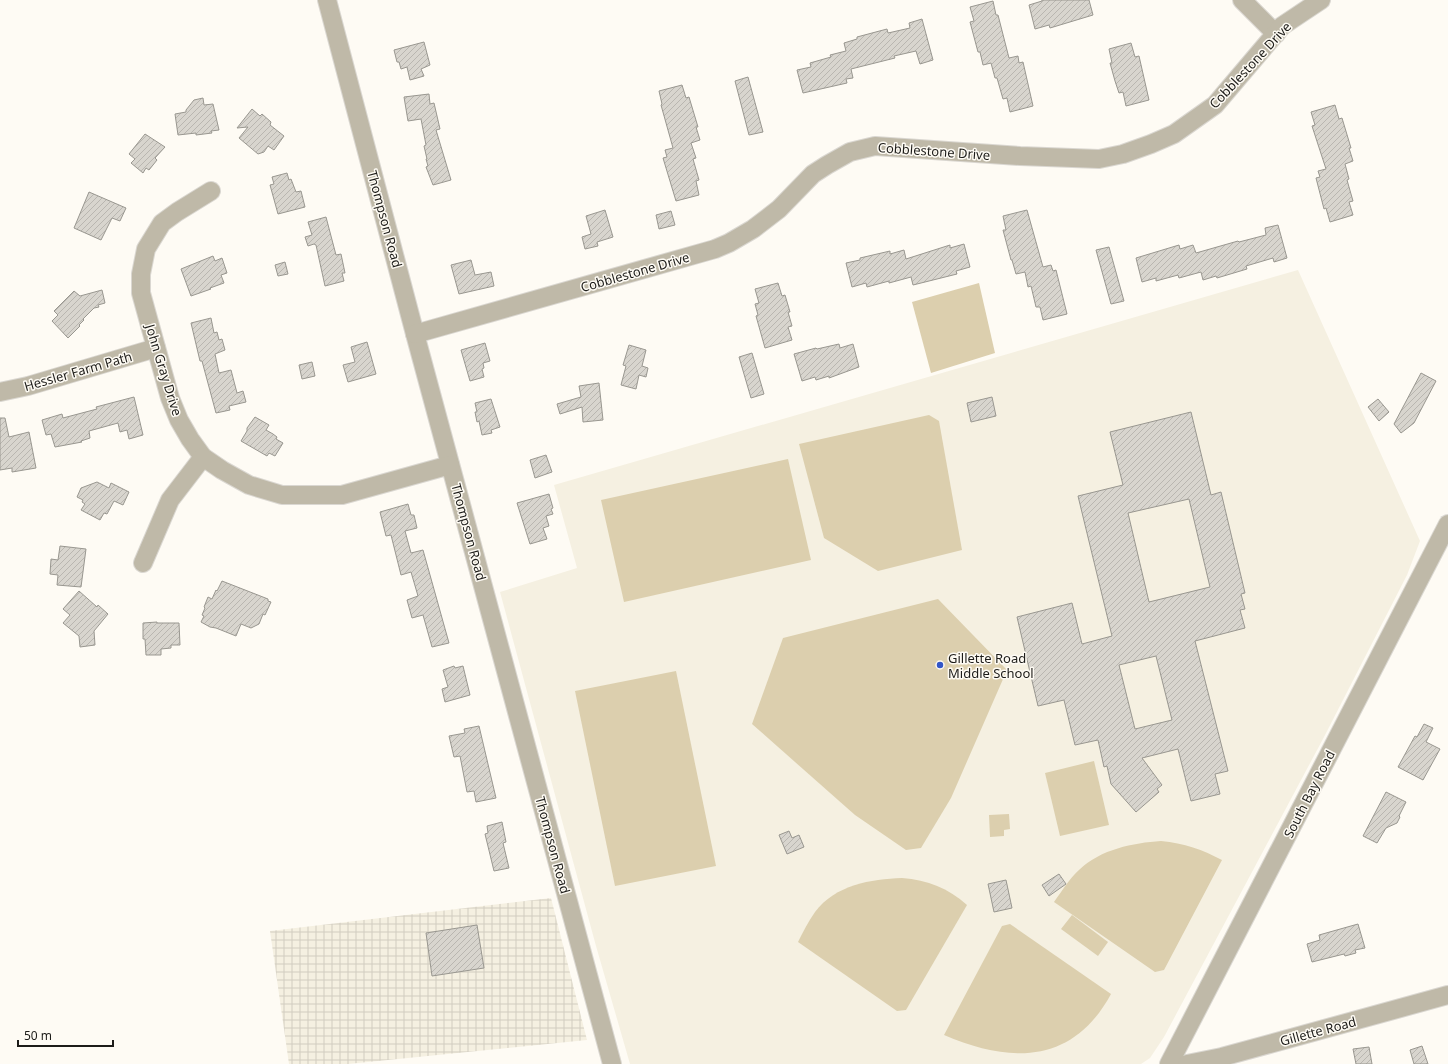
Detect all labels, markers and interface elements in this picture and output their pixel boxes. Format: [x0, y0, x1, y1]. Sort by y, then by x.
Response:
street label: Cobblestone Drive [1205, 18, 1295, 112]
street label: Cobblestone Drive [877, 138, 991, 164]
street label: Thompson Road [363, 168, 407, 270]
street label: Cobblestone Drive [578, 248, 692, 296]
street label: John Gray Drive [141, 320, 186, 418]
street label: Hessler Farm Path [22, 347, 134, 395]
street label: Thompson Road [447, 481, 491, 583]
place label: Gillette Road Middle School [948, 649, 1034, 682]
marker: Gillette Road Middle School [935, 660, 945, 670]
street label: South Bay Road [1279, 747, 1339, 841]
street label: Thompson Road [531, 794, 575, 896]
street label: Gillette Road [1278, 1012, 1358, 1050]
scale bar [18, 1022, 113, 1048]
text: 50 m [24, 1027, 52, 1044]

